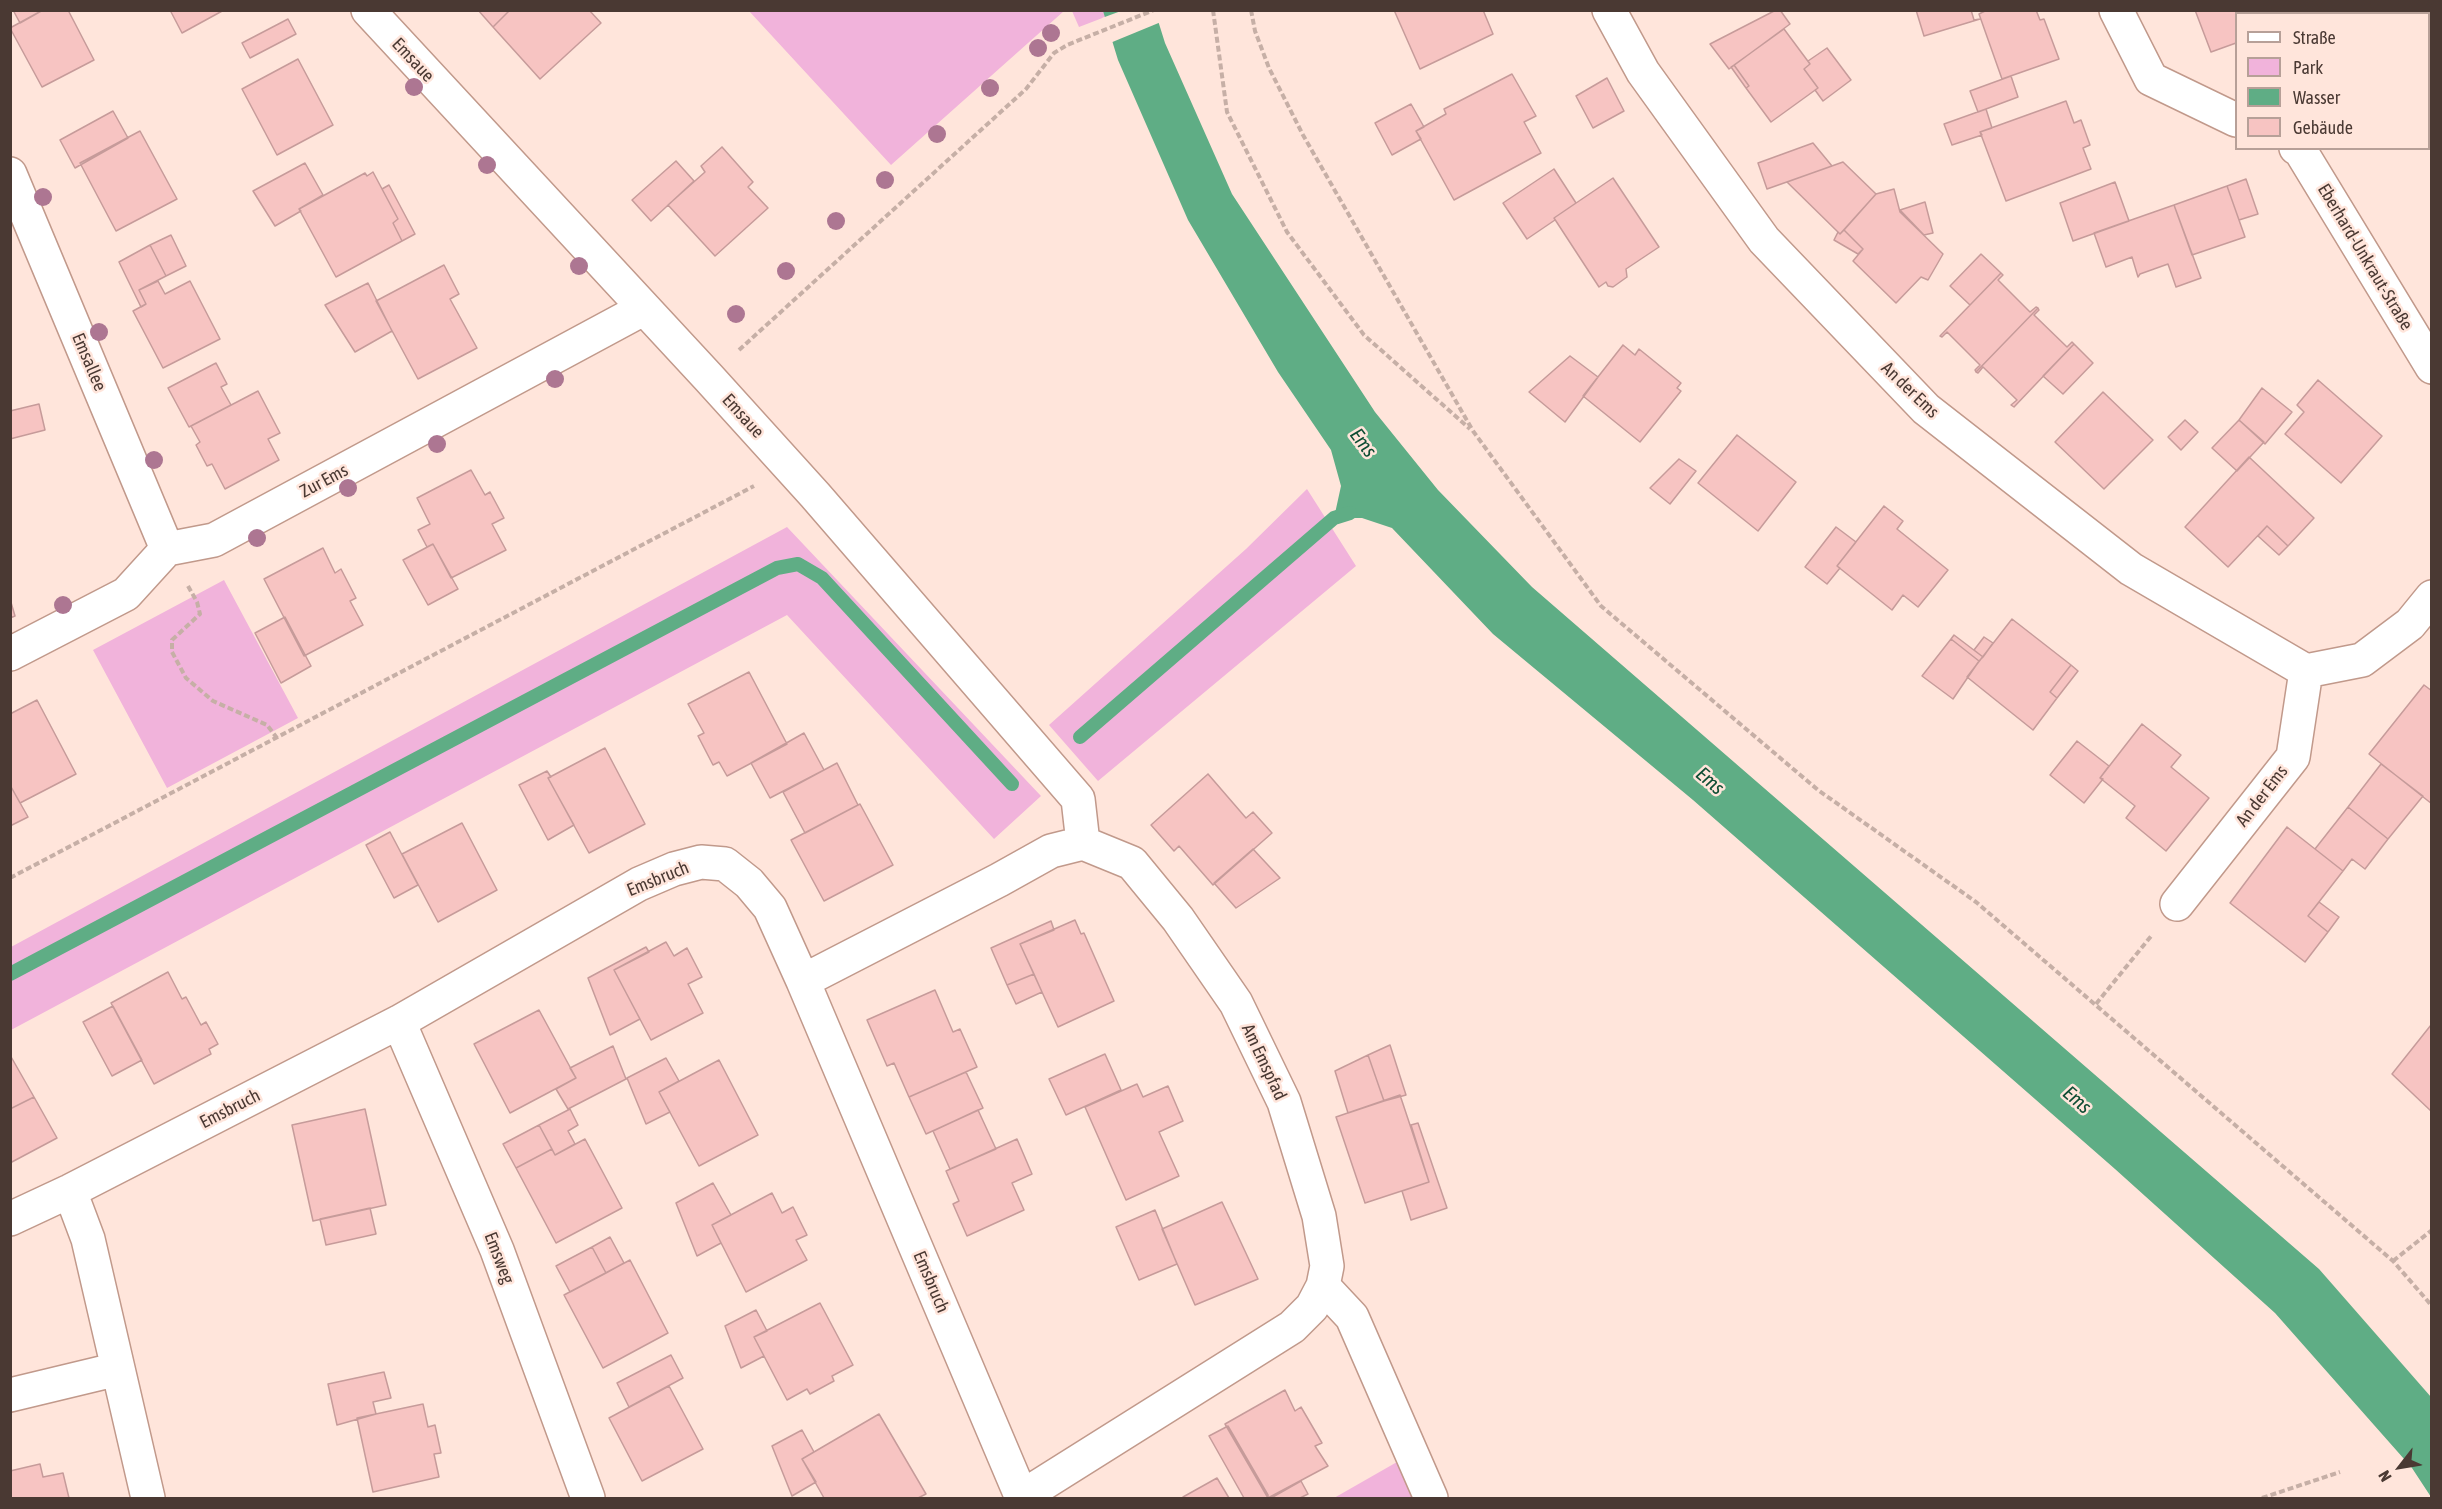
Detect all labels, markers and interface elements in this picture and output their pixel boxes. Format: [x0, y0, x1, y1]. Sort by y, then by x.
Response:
legend [2235, 12, 2430, 150]
text: Straße [2293, 27, 2336, 48]
street label: Emsaue [387, 34, 439, 86]
text: Park [2293, 57, 2323, 78]
text: Wasser [2293, 87, 2340, 108]
text: Gebäude [2293, 117, 2353, 138]
street label: Eberhard-Unkraut-Straße [2313, 180, 2417, 334]
street label: Emsallee [67, 330, 111, 394]
street label: An der Ems [1877, 357, 1943, 423]
street label: Emsaue [718, 389, 768, 443]
water label: Ems [1344, 424, 1382, 462]
street label: Zur Ems [296, 459, 352, 503]
street label: An der Ems [2231, 761, 2293, 831]
water label: Ems [1691, 762, 1729, 800]
street label: Emsbruch [624, 857, 692, 901]
street label: Am Emspfad [1237, 1020, 1291, 1104]
water label: Ems [2058, 1081, 2096, 1119]
street label: Emsbruch [196, 1085, 264, 1133]
street label: Emsweg [479, 1229, 519, 1287]
street label: Emsbruch [908, 1248, 954, 1316]
north arrow [2370, 1437, 2430, 1497]
text: N [2374, 1468, 2395, 1485]

